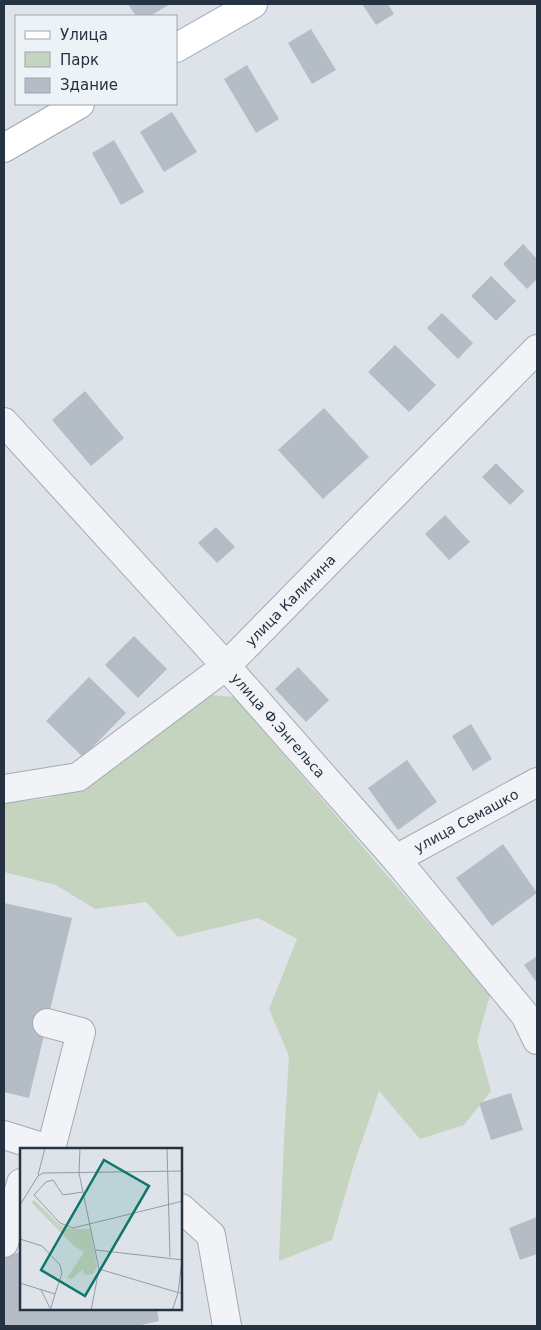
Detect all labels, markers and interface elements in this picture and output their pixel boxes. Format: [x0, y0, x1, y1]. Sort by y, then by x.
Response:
legend [15, 15, 178, 105]
text: Улица [60, 26, 108, 44]
text: Парк [60, 51, 99, 69]
text: Здание [60, 76, 118, 94]
street label: улица Калинина [242, 551, 339, 649]
street label: улица Ф.Энгельса [228, 670, 329, 781]
street label: улица Семашко [411, 786, 521, 856]
inset map [20, 1148, 182, 1310]

